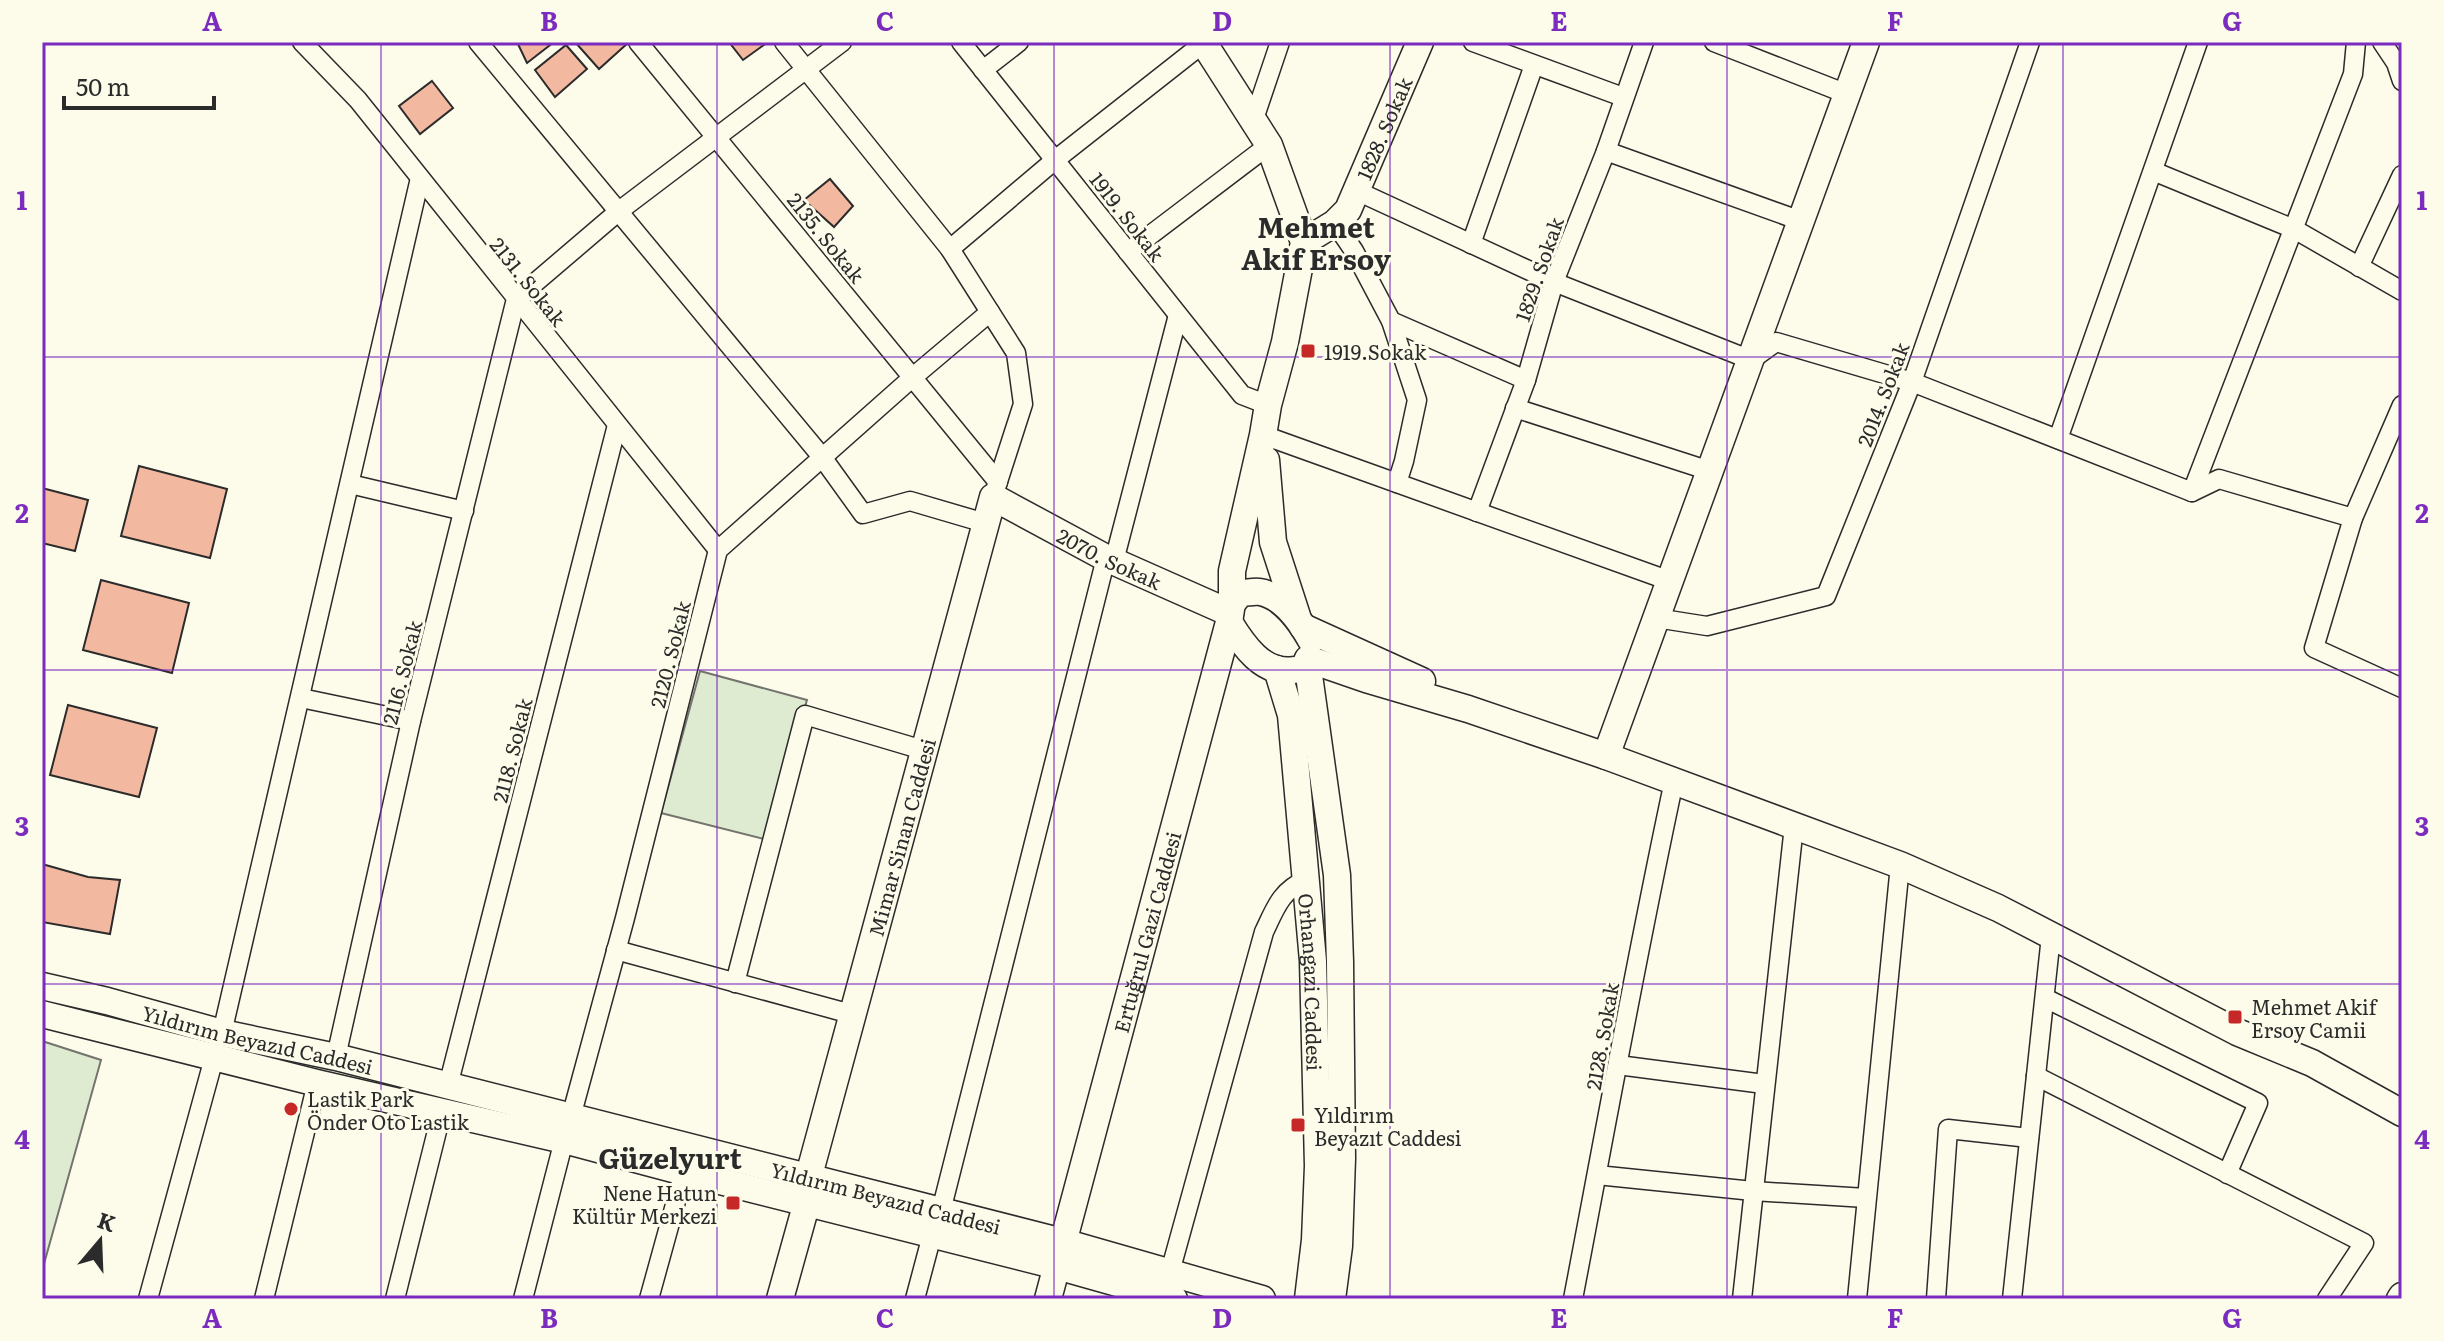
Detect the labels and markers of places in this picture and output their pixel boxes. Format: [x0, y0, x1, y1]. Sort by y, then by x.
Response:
place label: 1919.Sokak [1324, 336, 1427, 366]
marker: 1919.Sokak [1299, 342, 1317, 360]
place label: Mehmet Akif Ersoy Camii [2251, 991, 2379, 1044]
marker: Mehmet Akif Ersoy Camii [2226, 1008, 2244, 1026]
place label: Lastik Park Önder Oto Lastik [307, 1083, 470, 1136]
place label: Yıldırım Beyazıt Caddesi [1314, 1099, 1462, 1152]
marker: Lastik Park Önder Oto Lastik [282, 1100, 300, 1118]
marker: Yıldırım Beyazıt Caddesi [1289, 1116, 1307, 1134]
place label: Nene Hatun Kültür Merkezi [572, 1177, 717, 1230]
marker: Nene Hatun Kültür Merkezi [724, 1194, 742, 1212]

